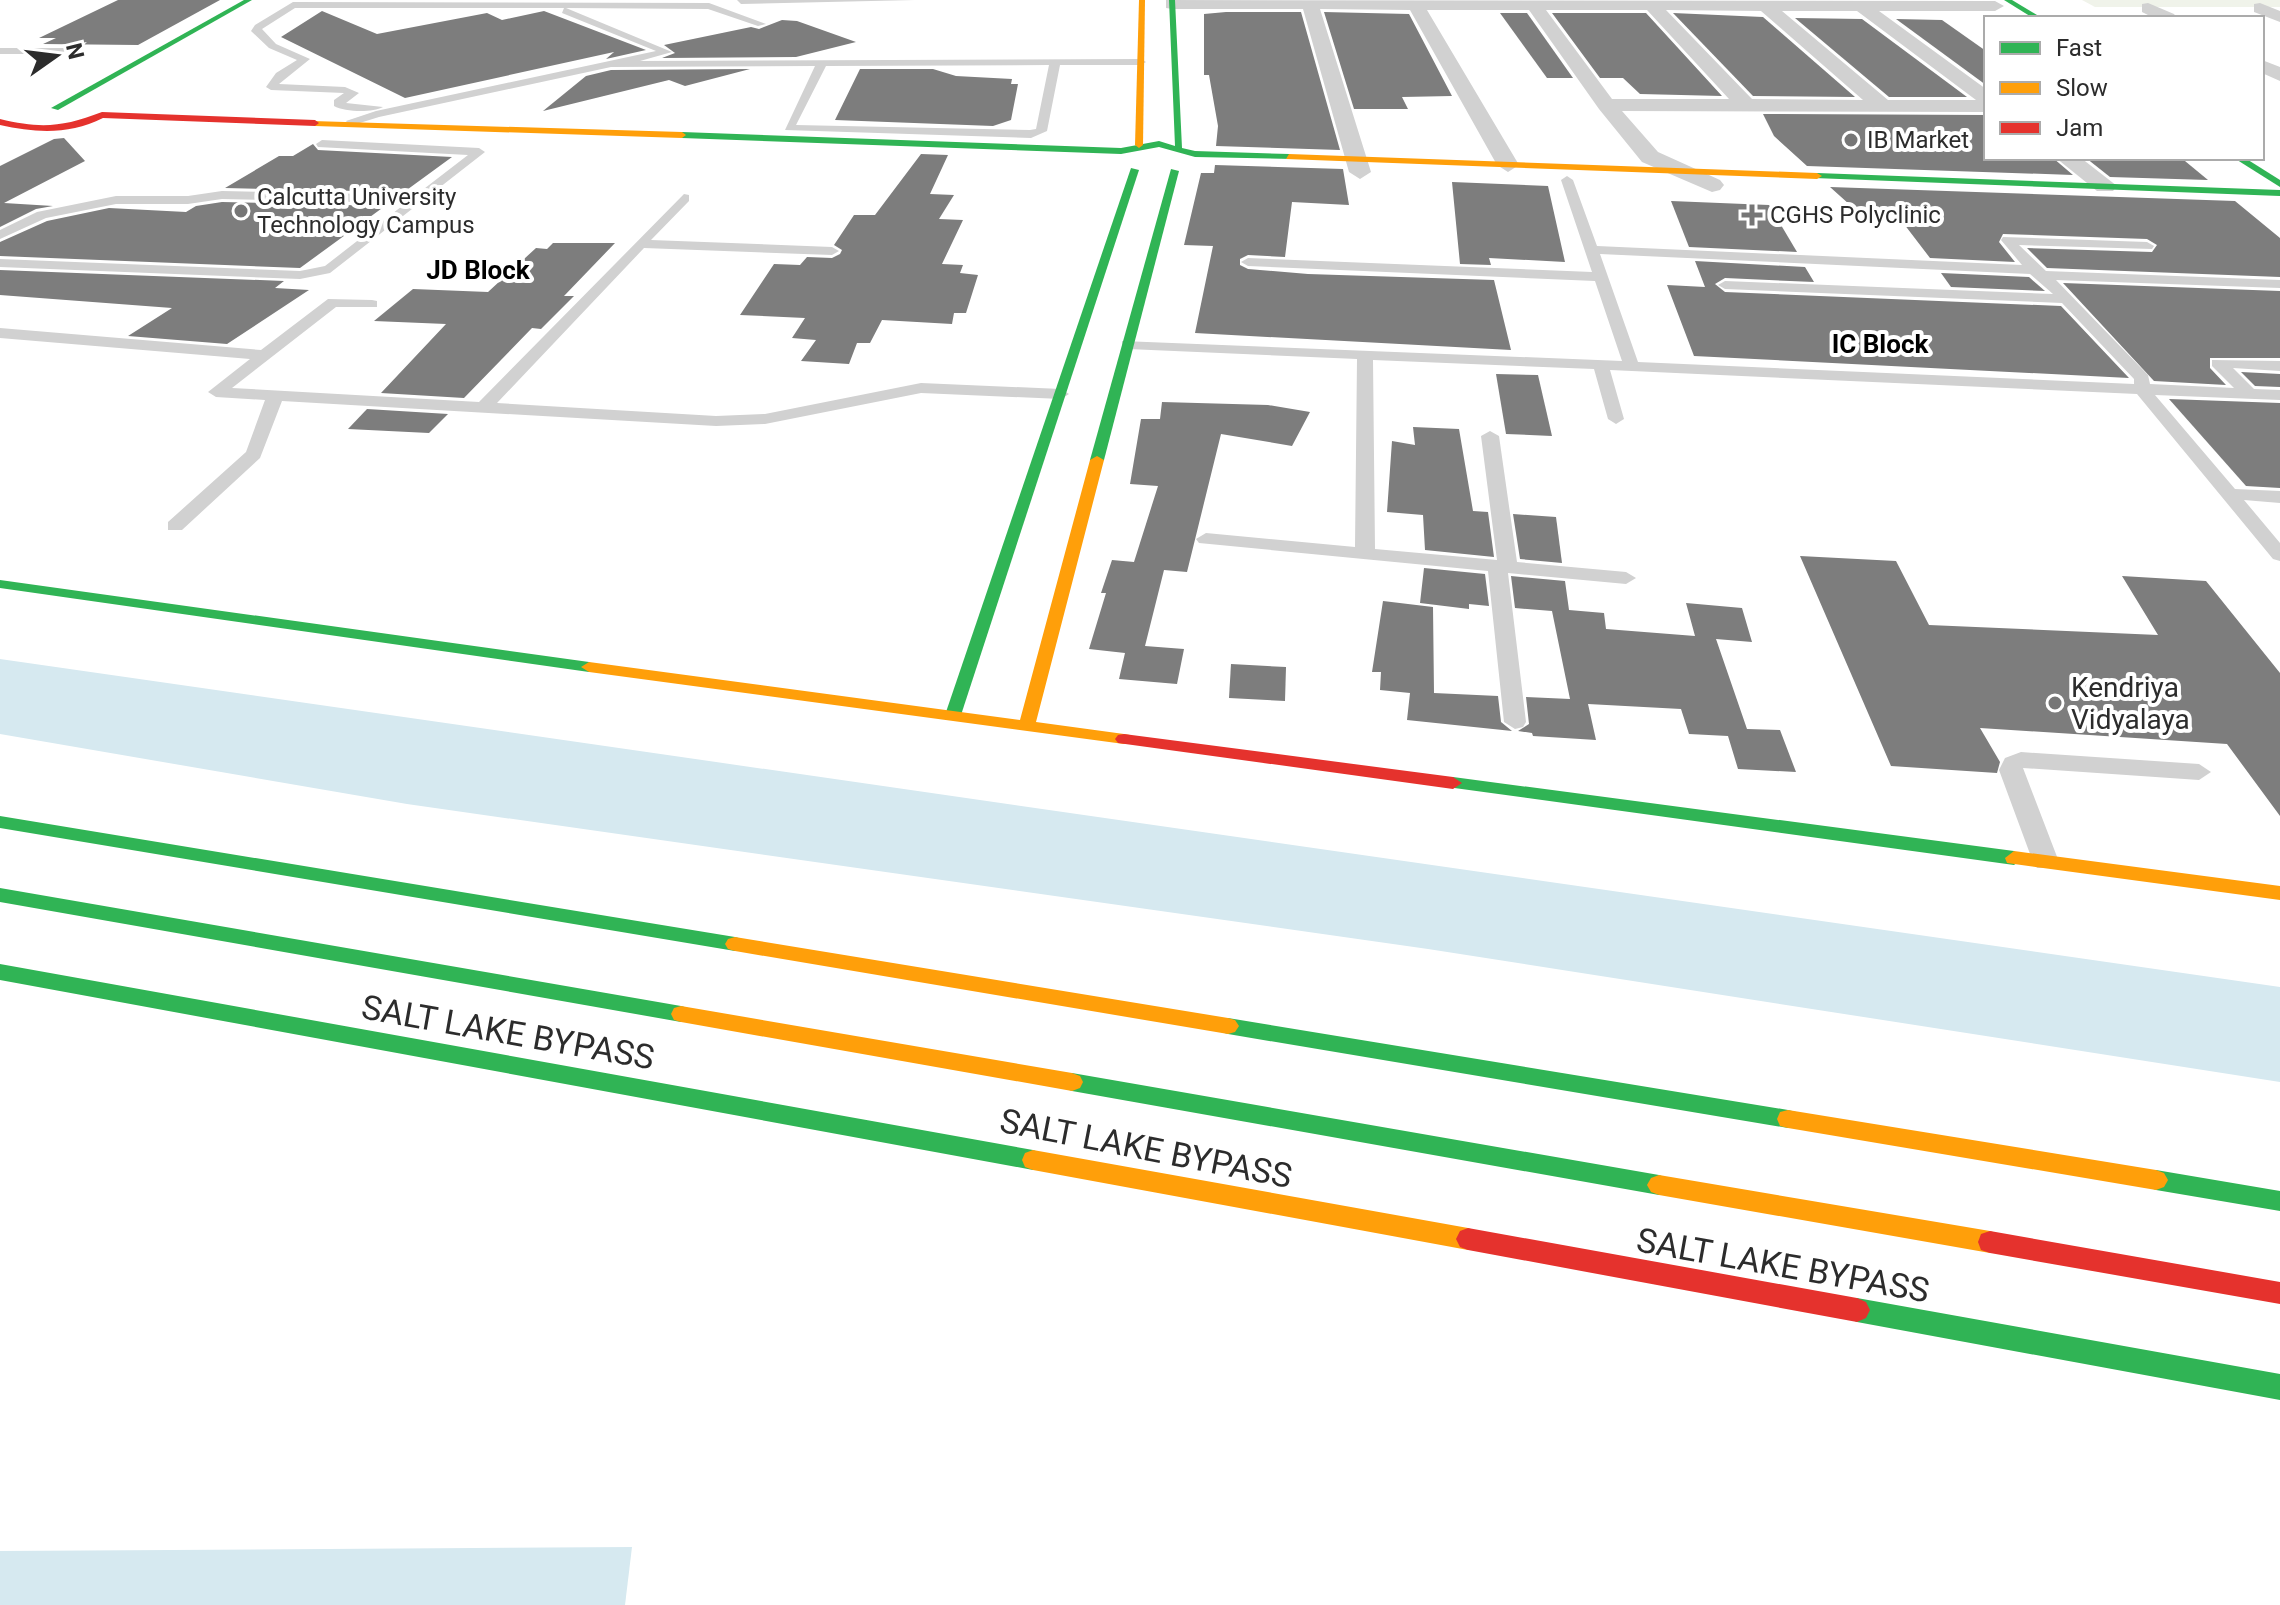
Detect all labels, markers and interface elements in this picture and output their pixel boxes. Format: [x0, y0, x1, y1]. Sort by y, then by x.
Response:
north arrow [16, 16, 96, 96]
legend [1984, 16, 2264, 160]
text: Fast [2056, 34, 2102, 62]
text: N [61, 41, 89, 62]
text: Slow [2056, 74, 2108, 102]
text: Jam [2056, 114, 2103, 142]
place label: IB Market [1867, 126, 1969, 154]
marker: IB Market [1842, 131, 1860, 149]
place label: Calcutta University Technology Campus [257, 183, 475, 239]
place label: CGHS Polyclinic [1770, 201, 1941, 229]
marker: Calcutta University Technology Campus [232, 202, 250, 220]
marker: CGHS Polyclinic [1741, 204, 1763, 226]
district label: JD Block [426, 255, 531, 285]
district label: IC Block [1832, 329, 1929, 359]
place label: Kendriya Vidyalaya [2071, 671, 2190, 736]
marker: Kendriya Vidyalaya [2046, 694, 2064, 712]
street label: SALT LAKE BYPASS [359, 987, 657, 1077]
street label: SALT LAKE BYPASS [997, 1100, 1295, 1196]
street label: SALT LAKE BYPASS [1634, 1220, 1932, 1310]

